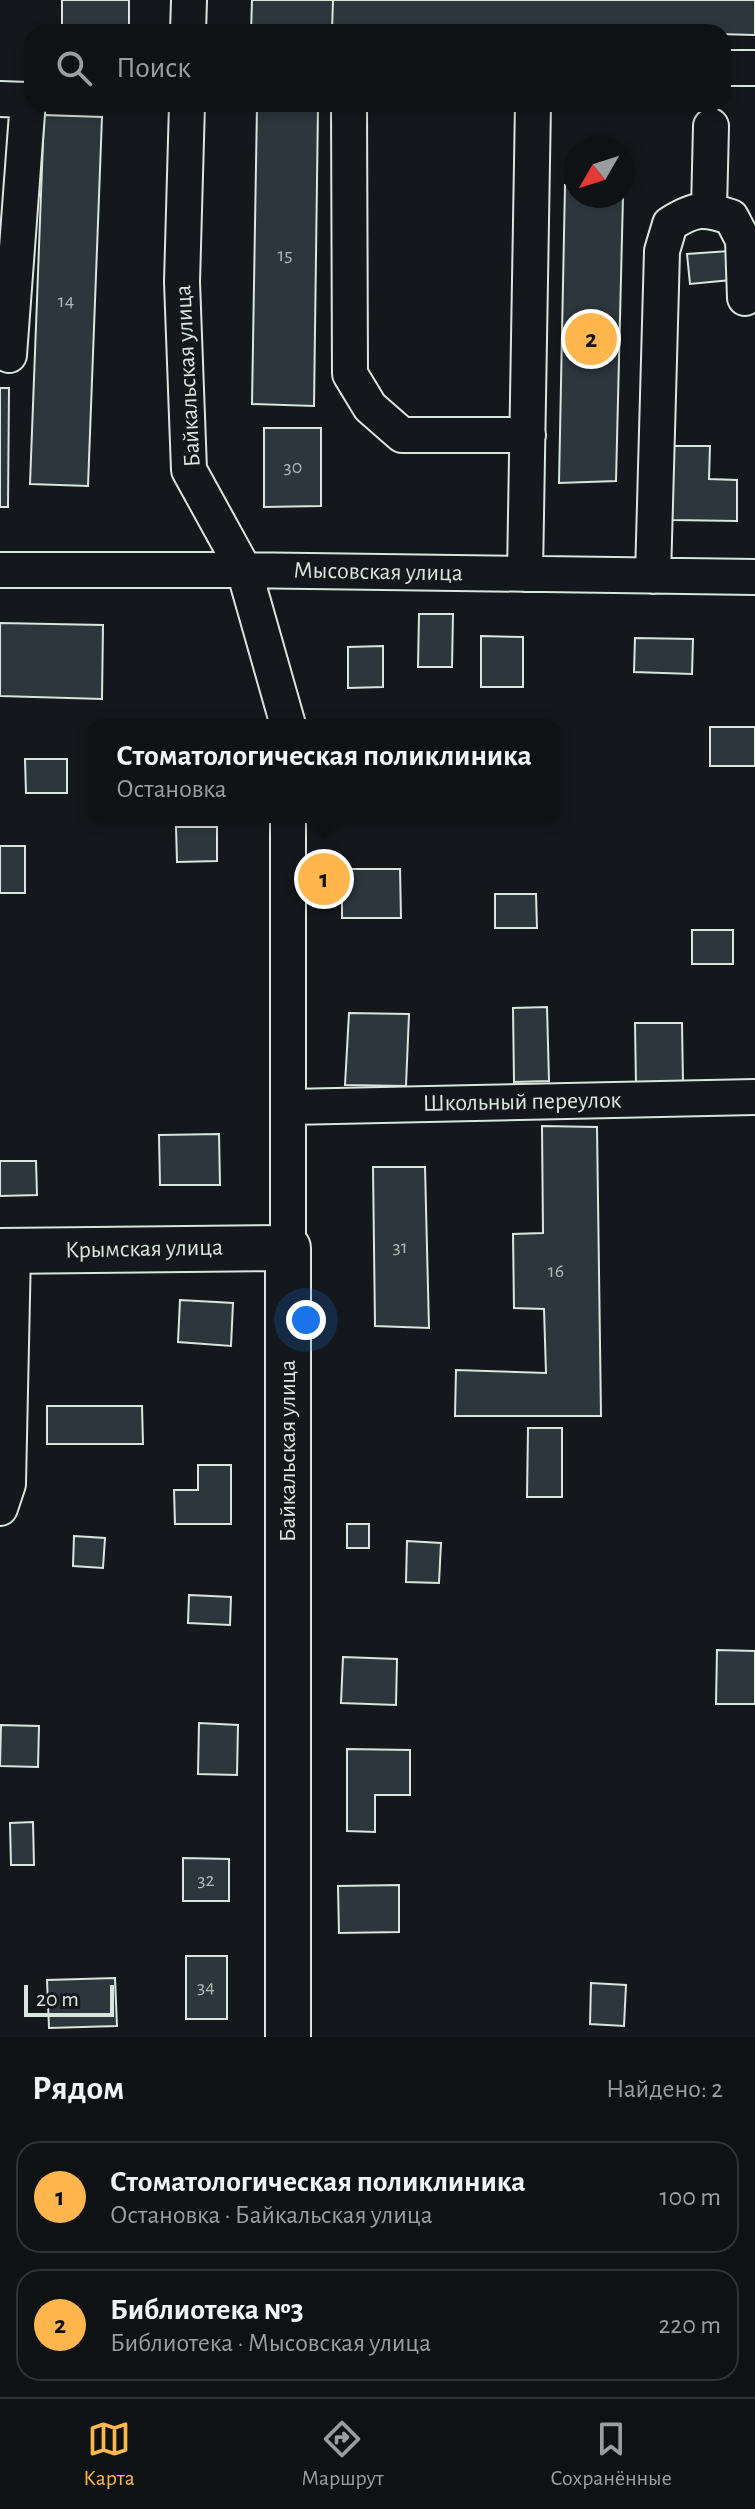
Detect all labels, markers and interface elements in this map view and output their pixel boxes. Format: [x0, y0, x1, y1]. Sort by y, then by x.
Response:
search box [24, 24, 731, 112]
icon: search [52, 46, 96, 90]
text: Поиск [116, 53, 191, 83]
north arrow [563, 136, 635, 208]
house number: 15 [277, 245, 293, 265]
street label: Байкальская улица [171, 284, 205, 468]
house number: 14 [58, 291, 74, 311]
pin: 2 [565, 309, 617, 369]
house number: 30 [284, 457, 302, 477]
street label: Мысовская улица [293, 559, 463, 585]
popup [88, 719, 560, 823]
text: Стоматологическая поликлиника [116, 741, 532, 771]
text: Остановка [116, 776, 227, 802]
pin: 1 [298, 849, 350, 909]
street label: Школьный переулок [422, 1088, 622, 1116]
street label: Крымская улица [65, 1236, 223, 1262]
house number: 31 [392, 1237, 408, 1257]
house number: 16 [548, 1261, 564, 1281]
your location [286, 1300, 326, 1340]
street label: Байкальская улица [276, 1360, 300, 1542]
house number: 32 [197, 1870, 215, 1890]
house number: 34 [197, 1977, 215, 1997]
scale bar [24, 1981, 114, 2017]
text: 20 m [36, 1988, 79, 2010]
text: Рядом [32, 2072, 124, 2106]
text: Найдено: 2 [606, 2076, 723, 2102]
text: Стоматологическая поликлиника [110, 2167, 525, 2197]
text: 1 [55, 2184, 65, 2210]
text: 100 m [660, 2184, 721, 2210]
text: Остановка · Байкальская улица [110, 2202, 433, 2228]
text: Библиотека №3 [110, 2295, 304, 2325]
text: 2 [54, 2312, 66, 2338]
text: 220 m [659, 2312, 721, 2338]
text: Библиотека · Мысовская улица [110, 2330, 431, 2356]
tab: Карта [83, 2417, 135, 2491]
tab: Маршрут [301, 2417, 384, 2491]
tab: Сохранённые [550, 2417, 672, 2491]

